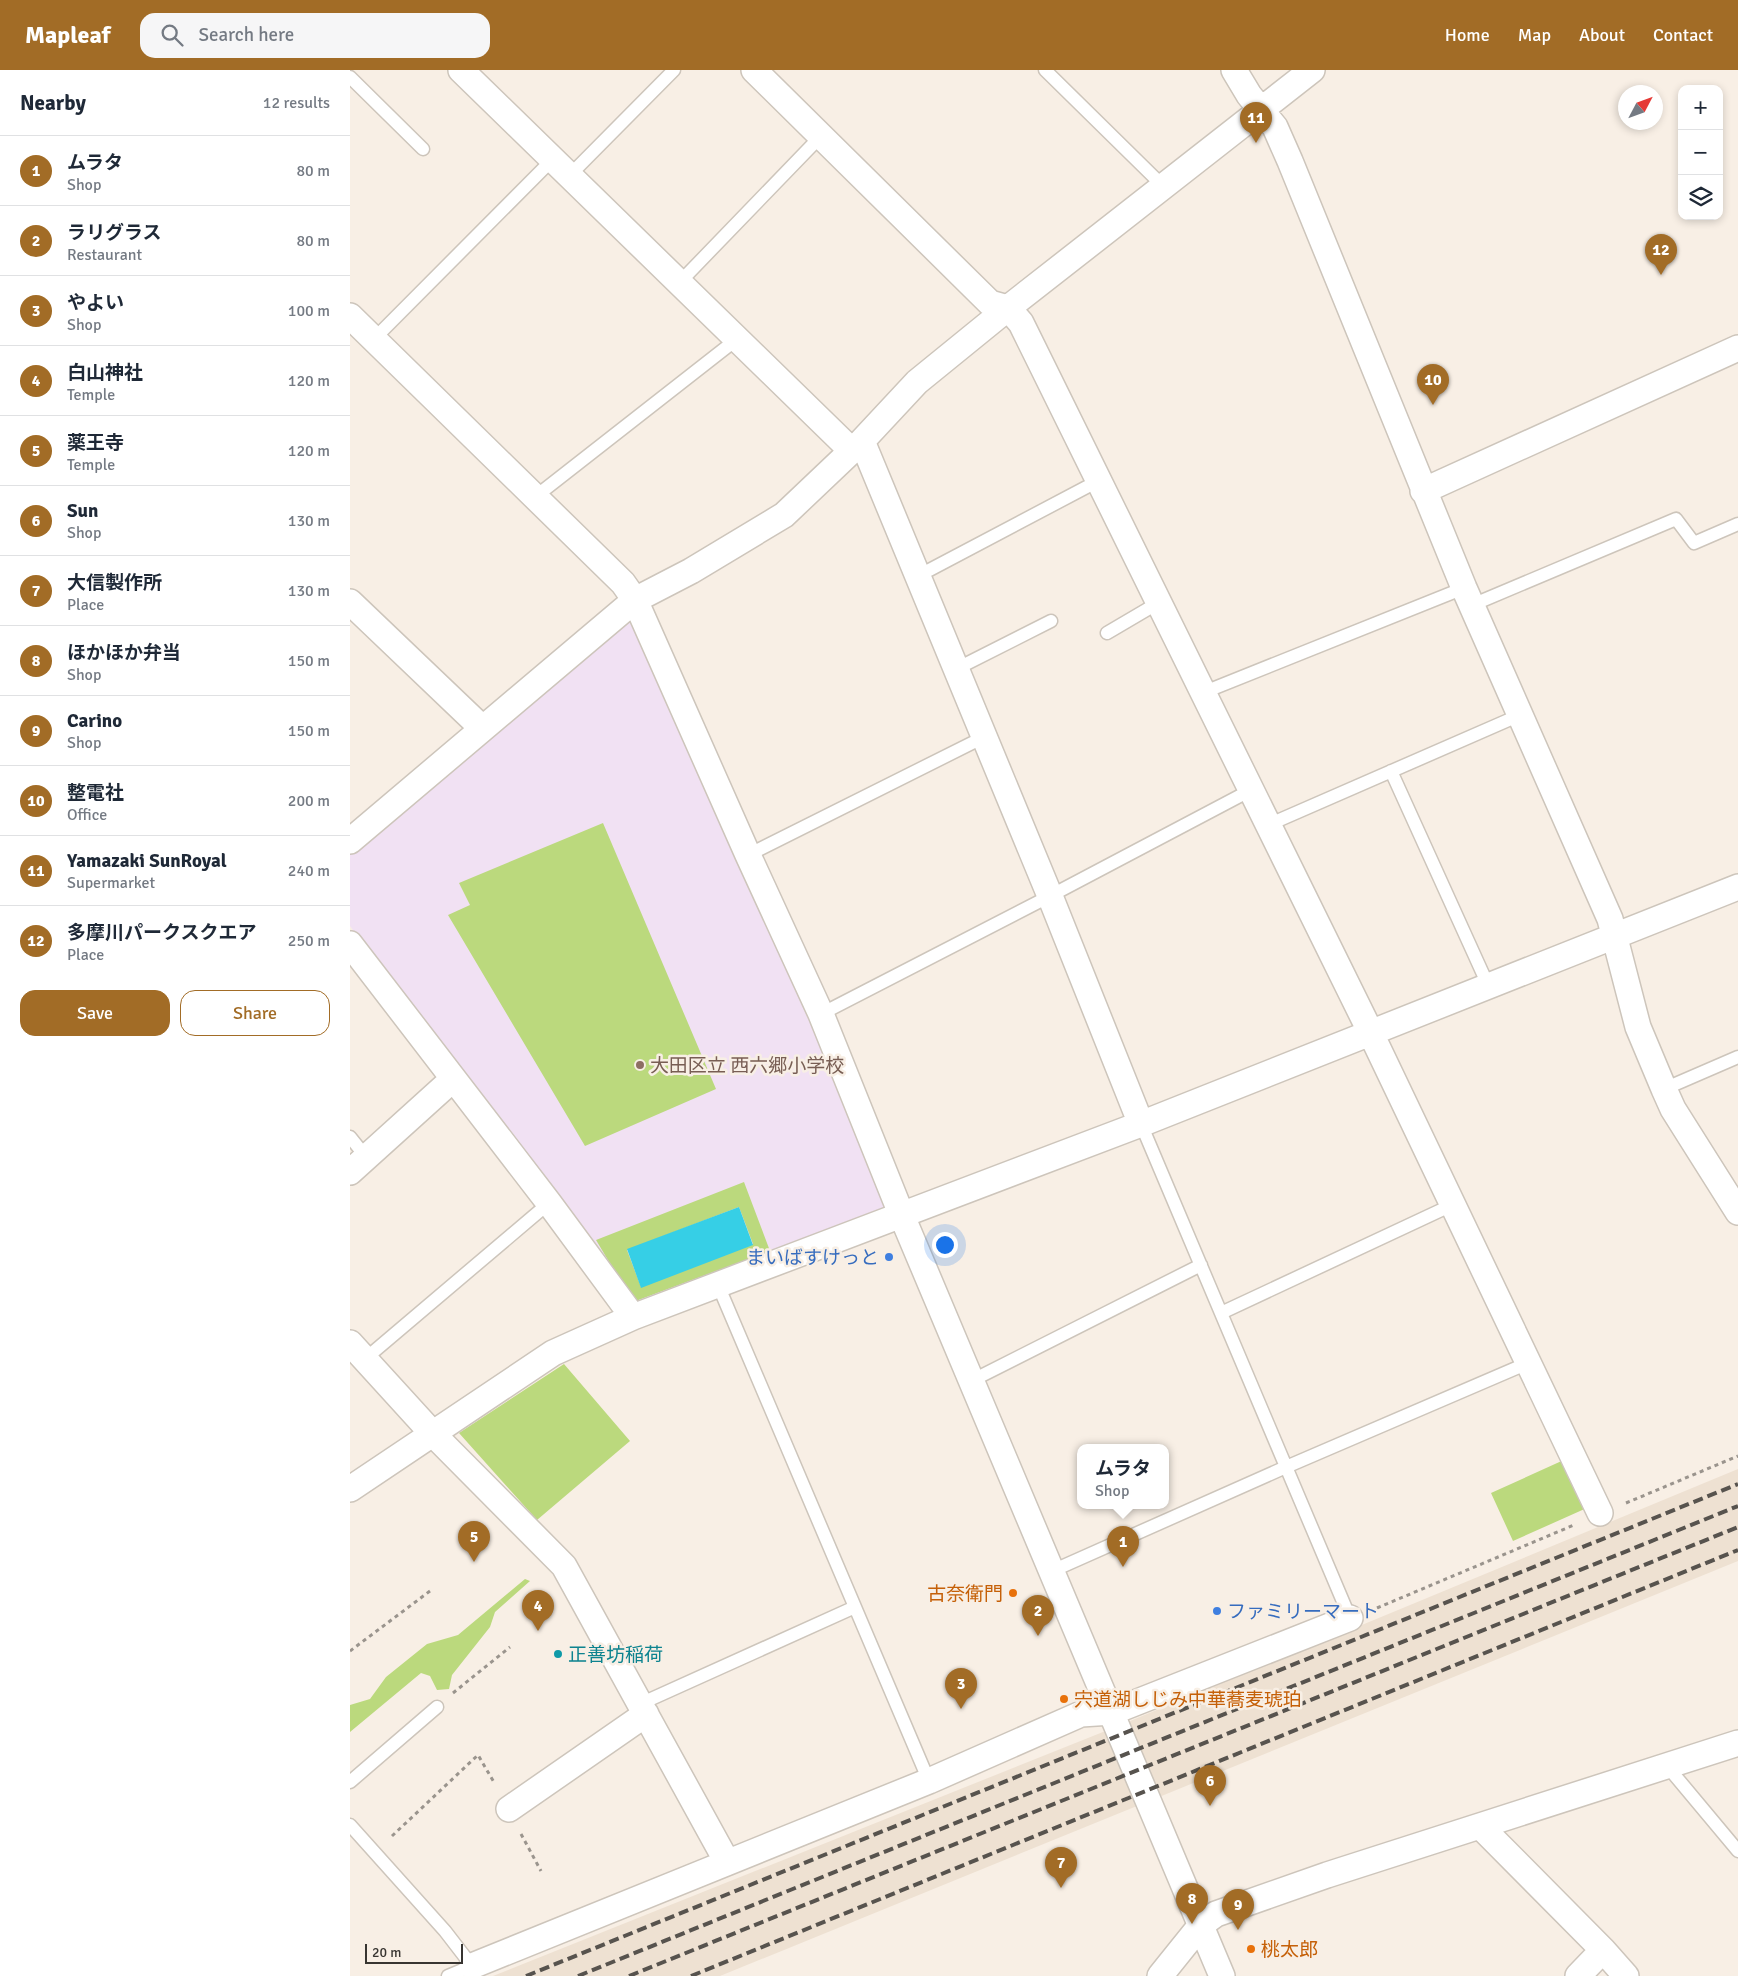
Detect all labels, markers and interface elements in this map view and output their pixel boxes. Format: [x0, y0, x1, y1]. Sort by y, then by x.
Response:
search box [140, 13, 490, 58]
text: Mapleaf [25, 20, 110, 50]
icon: search [158, 21, 186, 49]
text: Search here [198, 23, 294, 47]
text: Home [1445, 24, 1490, 46]
text: Map [1518, 24, 1551, 46]
text: About [1579, 24, 1625, 46]
text: Contact [1653, 24, 1713, 46]
north arrow [1618, 85, 1663, 130]
map controls [1678, 85, 1723, 220]
button: + [1678, 85, 1723, 130]
text: Nearby [20, 90, 86, 116]
text: 12 results [263, 93, 330, 113]
pin: 11 [1240, 102, 1272, 143]
button: − [1678, 130, 1723, 175]
text: ムラタ [67, 151, 123, 175]
text: 1 [32, 161, 40, 181]
text: 80 m [296, 161, 330, 181]
text: Shop [67, 175, 101, 195]
button: layers [1678, 175, 1723, 220]
text: ラリグラス [67, 221, 162, 245]
text: 2 [32, 231, 40, 251]
text: 80 m [296, 231, 330, 251]
pin: 12 [1645, 234, 1677, 275]
text: Restaurant [67, 245, 142, 265]
text: やよい [67, 291, 124, 315]
text: 3 [32, 301, 40, 321]
text: 100 m [288, 301, 330, 321]
text: Shop [67, 315, 101, 335]
text: 白山神社 [67, 361, 143, 385]
pin: 10 [1417, 364, 1449, 405]
text: 4 [32, 371, 40, 391]
text: 120 m [288, 371, 330, 391]
text: Temple [67, 385, 115, 405]
text: 薬王寺 [67, 431, 124, 455]
text: 5 [32, 441, 40, 461]
text: 120 m [288, 441, 330, 461]
text: Temple [67, 455, 115, 475]
text: Sun [67, 499, 98, 523]
text: 6 [32, 511, 40, 531]
text: 130 m [288, 511, 330, 531]
text: Shop [67, 523, 101, 543]
text: 大信製作所 [67, 571, 162, 595]
text: 7 [32, 581, 40, 601]
text: 130 m [288, 581, 330, 601]
text: Place [67, 595, 104, 615]
text: ほかほか弁当 [67, 641, 181, 665]
text: 8 [32, 651, 40, 671]
text: 150 m [288, 651, 330, 671]
text: Shop [67, 665, 101, 685]
text: Carino [67, 709, 122, 733]
text: 9 [32, 721, 40, 741]
text: 150 m [288, 721, 330, 741]
text: Shop [67, 733, 101, 753]
text: 整電社 [67, 781, 124, 805]
text: 10 [27, 791, 45, 811]
text: 200 m [288, 791, 330, 811]
text: Office [67, 805, 107, 825]
text: Yamazaki SunRoyal [67, 849, 227, 873]
text: 11 [27, 861, 45, 881]
text: 240 m [288, 861, 330, 881]
text: Supermarket [67, 873, 155, 893]
text: 多摩川パークスクエア [67, 921, 256, 945]
text: 12 [27, 931, 45, 951]
text: 250 m [288, 931, 330, 951]
text: Place [67, 945, 104, 965]
button: Save [20, 990, 170, 1036]
button: Share [180, 990, 330, 1036]
place label: 大田区立 西六郷小学校 [650, 1054, 844, 1078]
marker: 大田区立 西六郷小学校 [634, 1059, 646, 1071]
your location [932, 1232, 958, 1258]
place label: まいばすけっと [746, 1246, 879, 1270]
marker: まいばすけっと [883, 1251, 895, 1263]
popup [1077, 1444, 1169, 1509]
text: ムラタ [1095, 1457, 1151, 1481]
text: Shop [1095, 1481, 1129, 1501]
pin: 5 [458, 1521, 490, 1562]
pin: 1 [1107, 1526, 1139, 1567]
place label: 古奈衛門 [927, 1582, 1003, 1606]
marker: 古奈衛門 [1007, 1587, 1019, 1599]
pin: 4 [522, 1590, 554, 1631]
pin: 2 [1022, 1595, 1054, 1636]
place label: ファミリーマート [1227, 1600, 1379, 1624]
marker: ファミリーマート [1211, 1605, 1223, 1617]
place label: 正善坊稲荷 [568, 1643, 663, 1667]
marker: 正善坊稲荷 [552, 1648, 564, 1660]
pin: 3 [945, 1668, 977, 1709]
place label: 宍道湖しじみ中華蕎麦琥珀 [1074, 1688, 1302, 1712]
marker: 宍道湖しじみ中華蕎麦琥珀 [1058, 1693, 1070, 1705]
pin: 6 [1194, 1765, 1226, 1806]
pin: 7 [1045, 1847, 1077, 1888]
pin: 8 [1176, 1883, 1208, 1924]
pin: 9 [1222, 1889, 1254, 1930]
place label: 桃太郎 [1261, 1938, 1318, 1962]
scale bar [365, 1941, 462, 1964]
marker: 桃太郎 [1245, 1943, 1257, 1955]
text: 20 m [372, 1944, 401, 1961]

